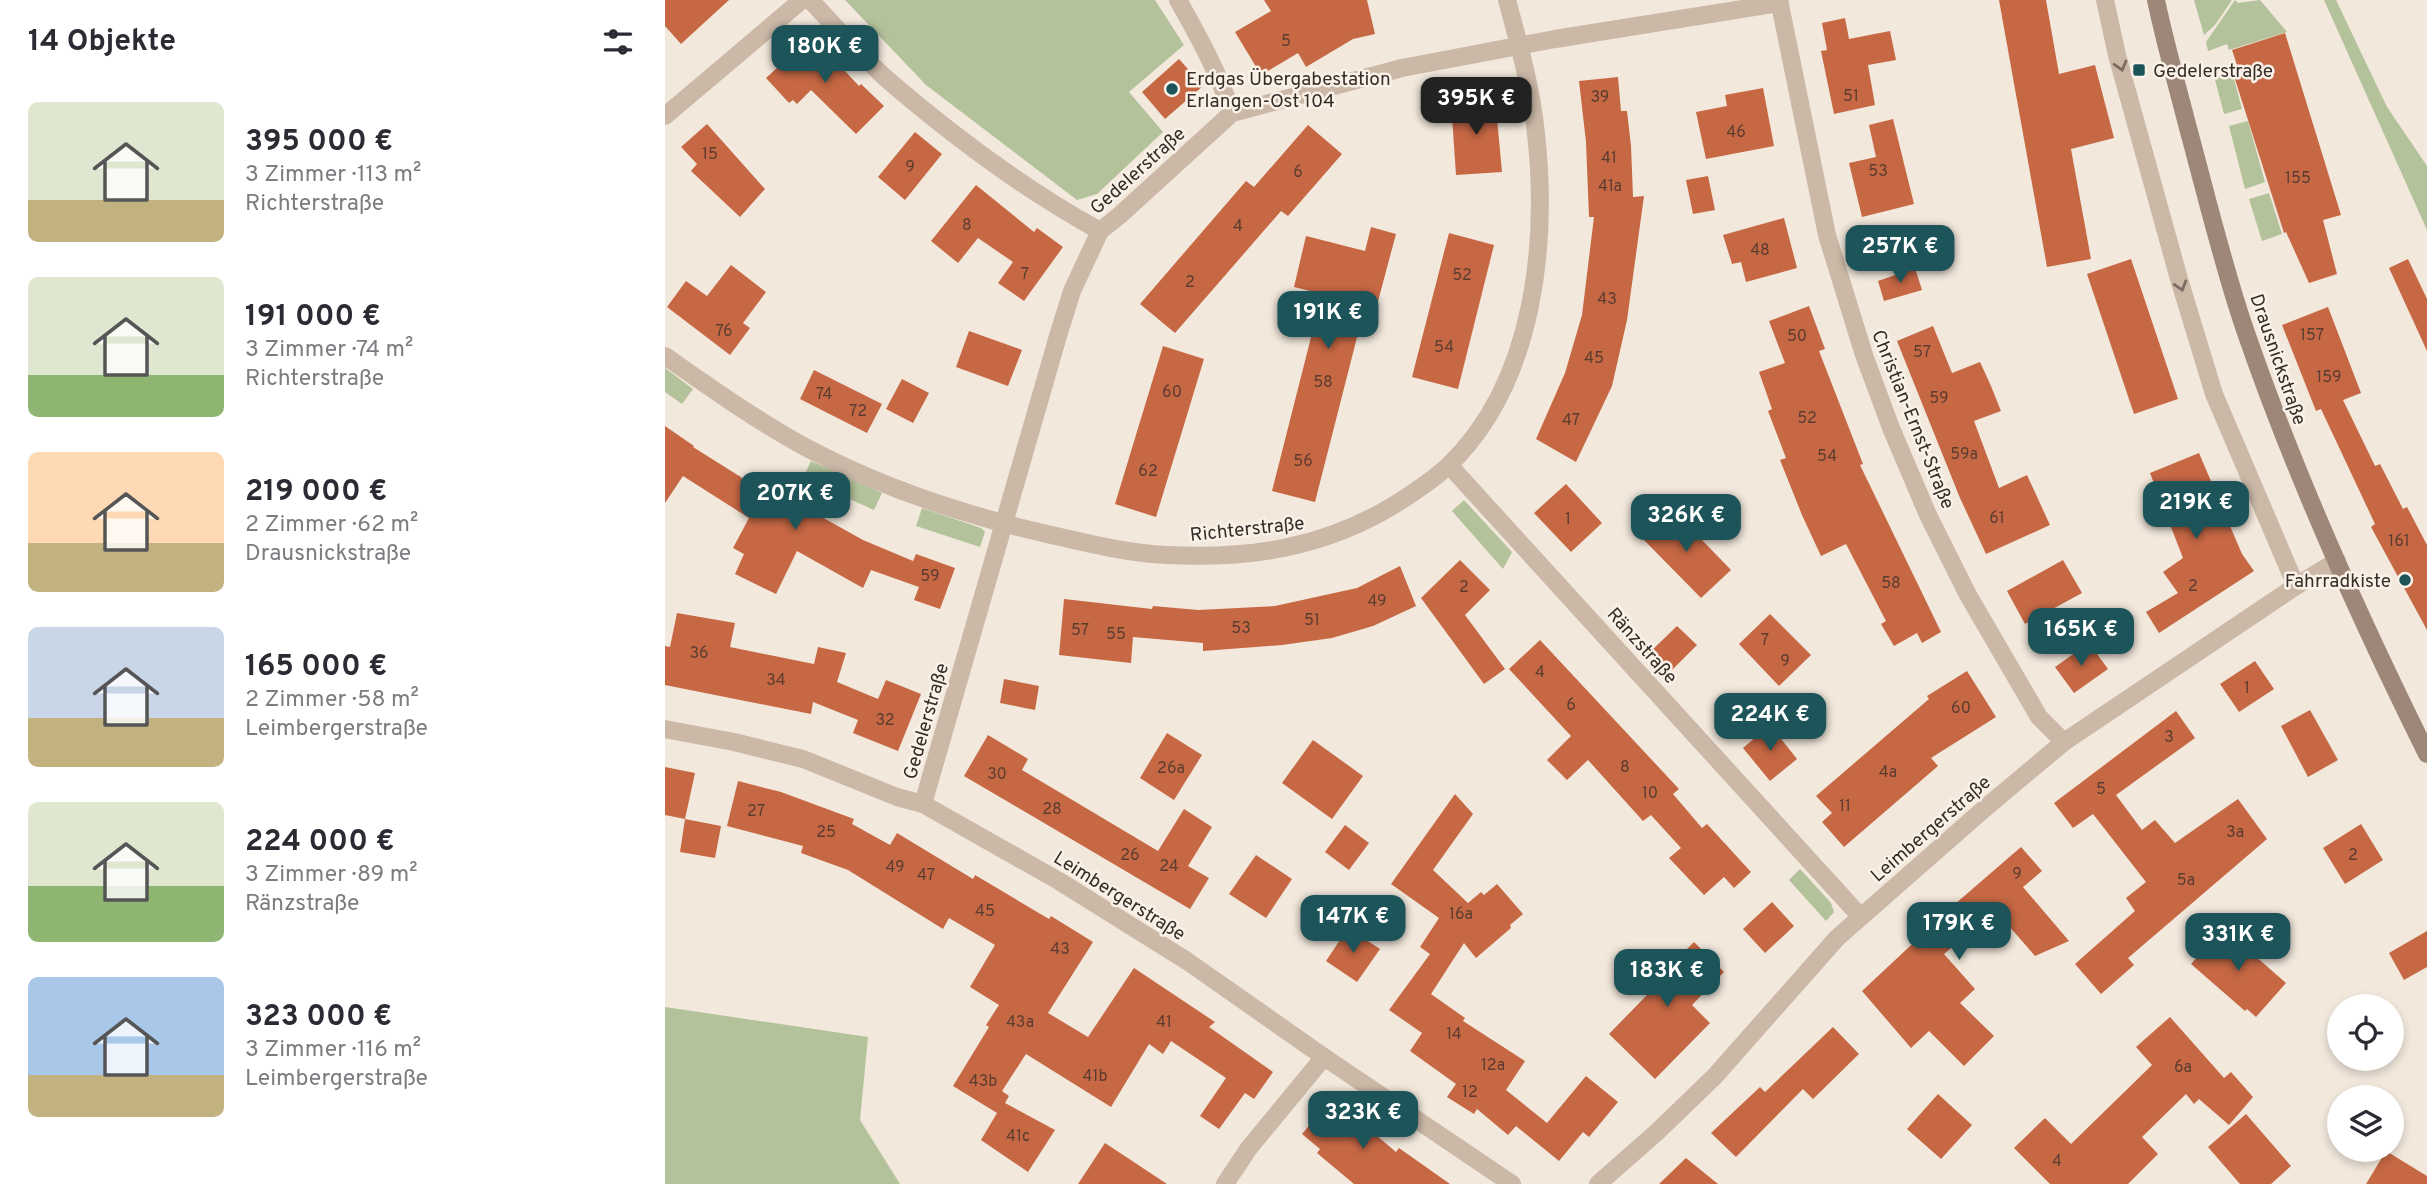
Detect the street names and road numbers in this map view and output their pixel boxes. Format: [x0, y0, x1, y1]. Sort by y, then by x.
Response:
street label: Gedelerstraße [1086, 122, 1191, 221]
street label: Drausnickstraße [2243, 291, 2311, 428]
street label: Christian-Ernst-Straße [1865, 327, 1959, 513]
street label: Richterstraße [1189, 512, 1306, 548]
street label: Ränzstraße [1601, 603, 1682, 689]
street label: Gedelerstraße [899, 661, 955, 783]
street label: Leimbergerstraße [1866, 771, 1996, 888]
street label: Leimbergerstraße [1048, 846, 1189, 947]

